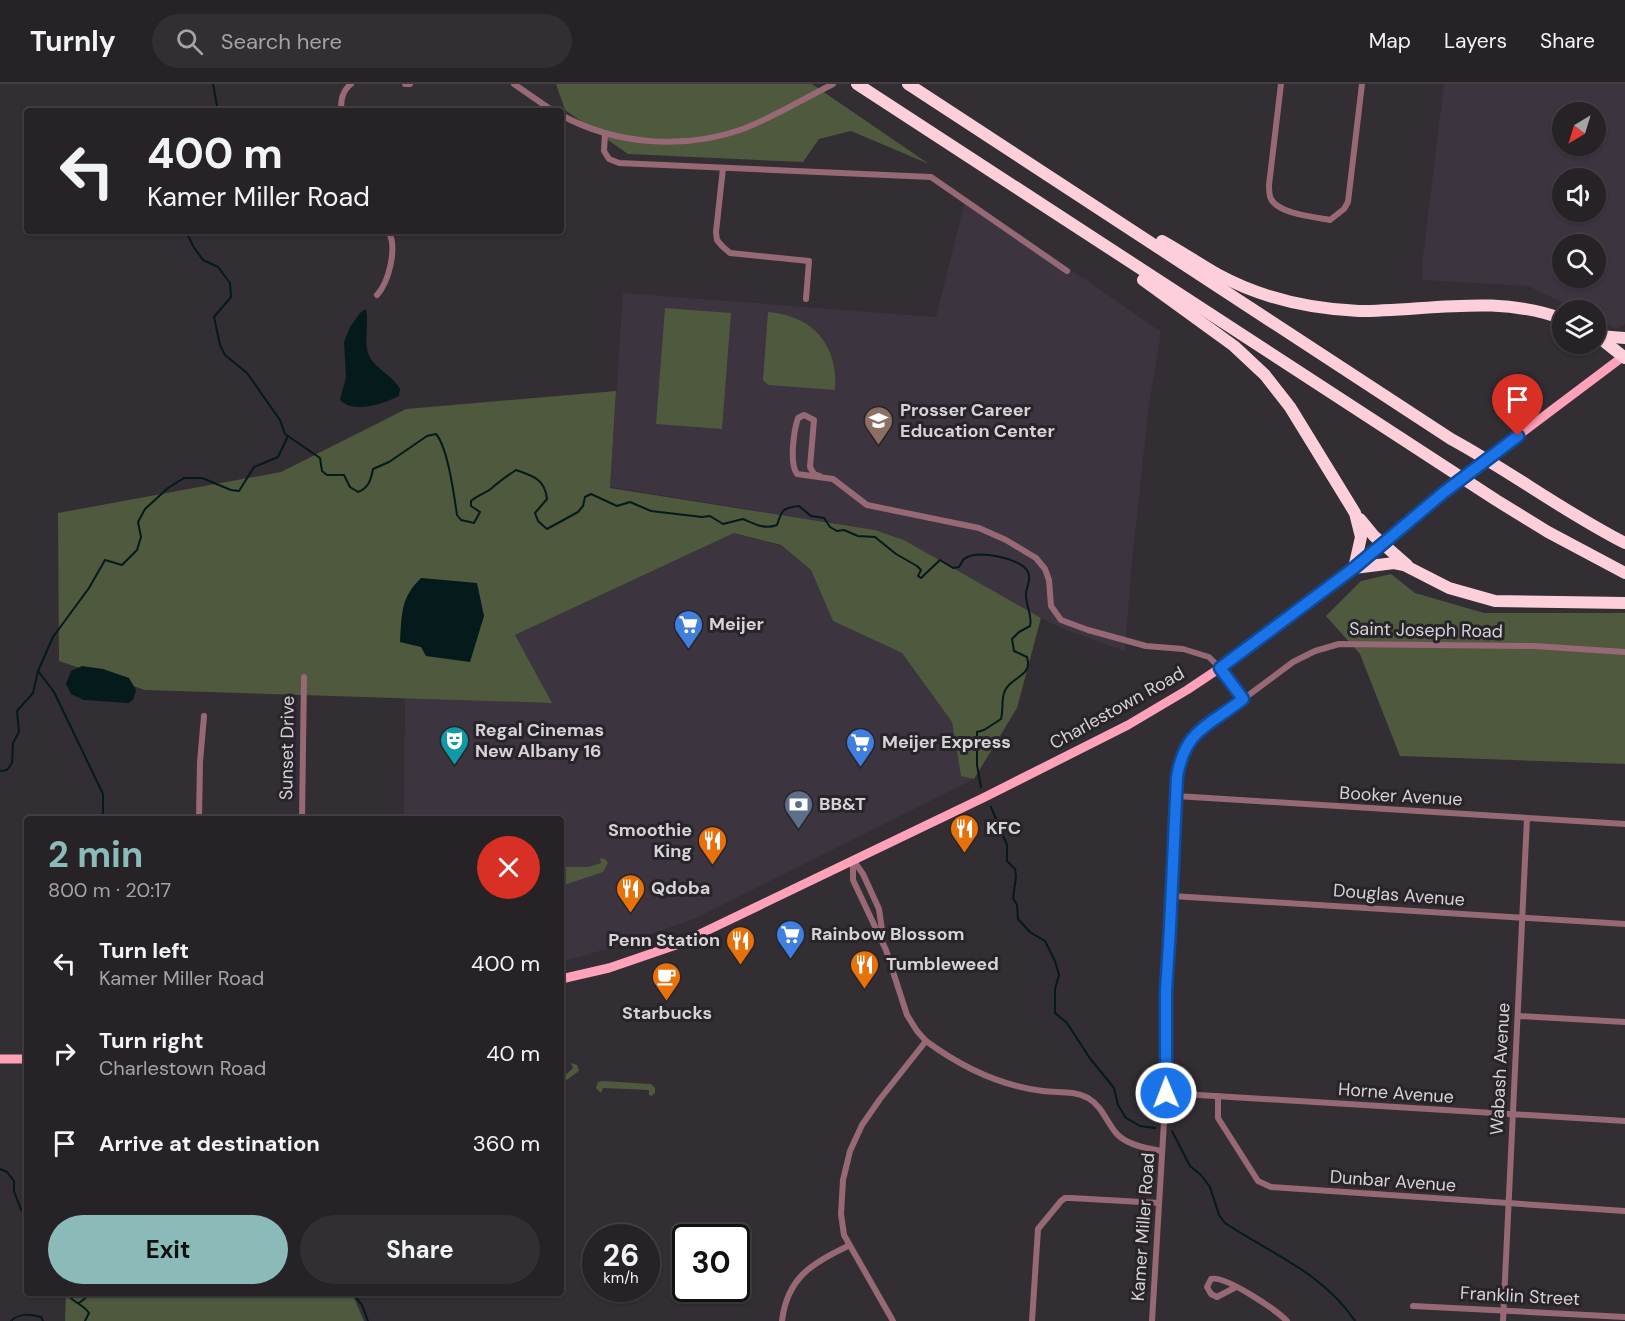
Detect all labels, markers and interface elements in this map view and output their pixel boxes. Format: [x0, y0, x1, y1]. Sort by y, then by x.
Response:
search box [152, 14, 572, 68]
text: Turnly [30, 23, 116, 60]
icon: search [173, 25, 206, 58]
text: Search here [221, 27, 342, 56]
text: Map [1369, 27, 1411, 55]
text: Layers [1444, 27, 1507, 55]
text: Share [1540, 27, 1595, 55]
north arrow [1552, 102, 1606, 156]
map controls [1552, 102, 1606, 354]
text: 400 m [147, 126, 283, 181]
icon: left [48, 132, 126, 210]
button: sound [1552, 168, 1606, 222]
text: Kamer Miller Road [147, 179, 370, 214]
button: search [1552, 234, 1606, 288]
button: layers [1552, 300, 1606, 354]
pin [1492, 374, 1543, 436]
icon: arrive [1501, 383, 1534, 416]
place label: Prosser Career Education Center [900, 398, 1055, 443]
school or university icon: Prosser Career Education Center [863, 404, 895, 446]
supermarket icon: Meijer [672, 608, 704, 650]
place label: Meijer [709, 612, 764, 636]
street label: Saint Joseph Road [1349, 617, 1503, 643]
street label: Charlestown Road [1045, 661, 1189, 755]
street label: Sunset Drive [274, 696, 300, 800]
place label: Regal Cinemas New Albany 16 [475, 718, 604, 763]
theatre icon: Regal Cinemas New Albany 16 [438, 724, 470, 766]
supermarket icon: Meijer Express [845, 726, 877, 768]
place label: Meijer Express [882, 730, 1011, 754]
street label: Booker Avenue [1339, 781, 1463, 811]
bank icon: BB&T [782, 788, 814, 830]
place label: BB&T [819, 792, 866, 816]
restaurant icon: KFC [949, 812, 981, 854]
place label: KFC [986, 816, 1021, 840]
place label: Smoothie King [608, 818, 692, 863]
restaurant icon: Smoothie King [697, 824, 729, 866]
text: 2 min [48, 831, 143, 878]
button: close [477, 836, 540, 899]
restaurant icon: Qdoba [614, 872, 646, 914]
place label: Qdoba [651, 876, 710, 900]
text: 800 m · 20:17 [48, 877, 171, 903]
street label: Douglas Avenue [1332, 878, 1466, 912]
supermarket icon: Rainbow Blossom [774, 918, 806, 960]
place label: Rainbow Blossom [811, 922, 964, 946]
restaurant icon: Penn Station [725, 924, 757, 966]
place label: Penn Station [608, 928, 720, 952]
text: Turn left [99, 936, 189, 965]
icon: left [48, 947, 81, 980]
restaurant icon: Tumbleweed [849, 948, 881, 990]
text: 400 m [471, 949, 540, 978]
place label: Tumbleweed [886, 952, 999, 976]
cafe icon: Starbucks [651, 960, 683, 1002]
text: Kamer Miller Road [99, 965, 264, 991]
place label: Starbucks [622, 1001, 712, 1025]
street label: Wabash Avenue [1485, 1002, 1515, 1136]
text: Turn right [99, 1026, 204, 1055]
icon: right [48, 1037, 81, 1070]
text: 40 m [486, 1039, 540, 1068]
text: Charlestown Road [99, 1055, 266, 1081]
position arrow [1134, 1061, 1198, 1125]
street label: Horne Avenue [1337, 1077, 1455, 1109]
icon: arrive [48, 1127, 81, 1160]
text: Arrive at destination [99, 1129, 320, 1158]
text: 360 m [473, 1129, 540, 1158]
street label: Kamer Miller Road [1126, 1152, 1160, 1302]
street label: Dunbar Avenue [1329, 1165, 1457, 1197]
button: Exit [48, 1215, 288, 1284]
button: Share [300, 1215, 540, 1284]
speed limit sign: 30 [672, 1224, 750, 1302]
text: 26 [603, 1236, 639, 1275]
text: km/h [603, 1268, 639, 1288]
street label: Franklin Street [1459, 1281, 1581, 1311]

